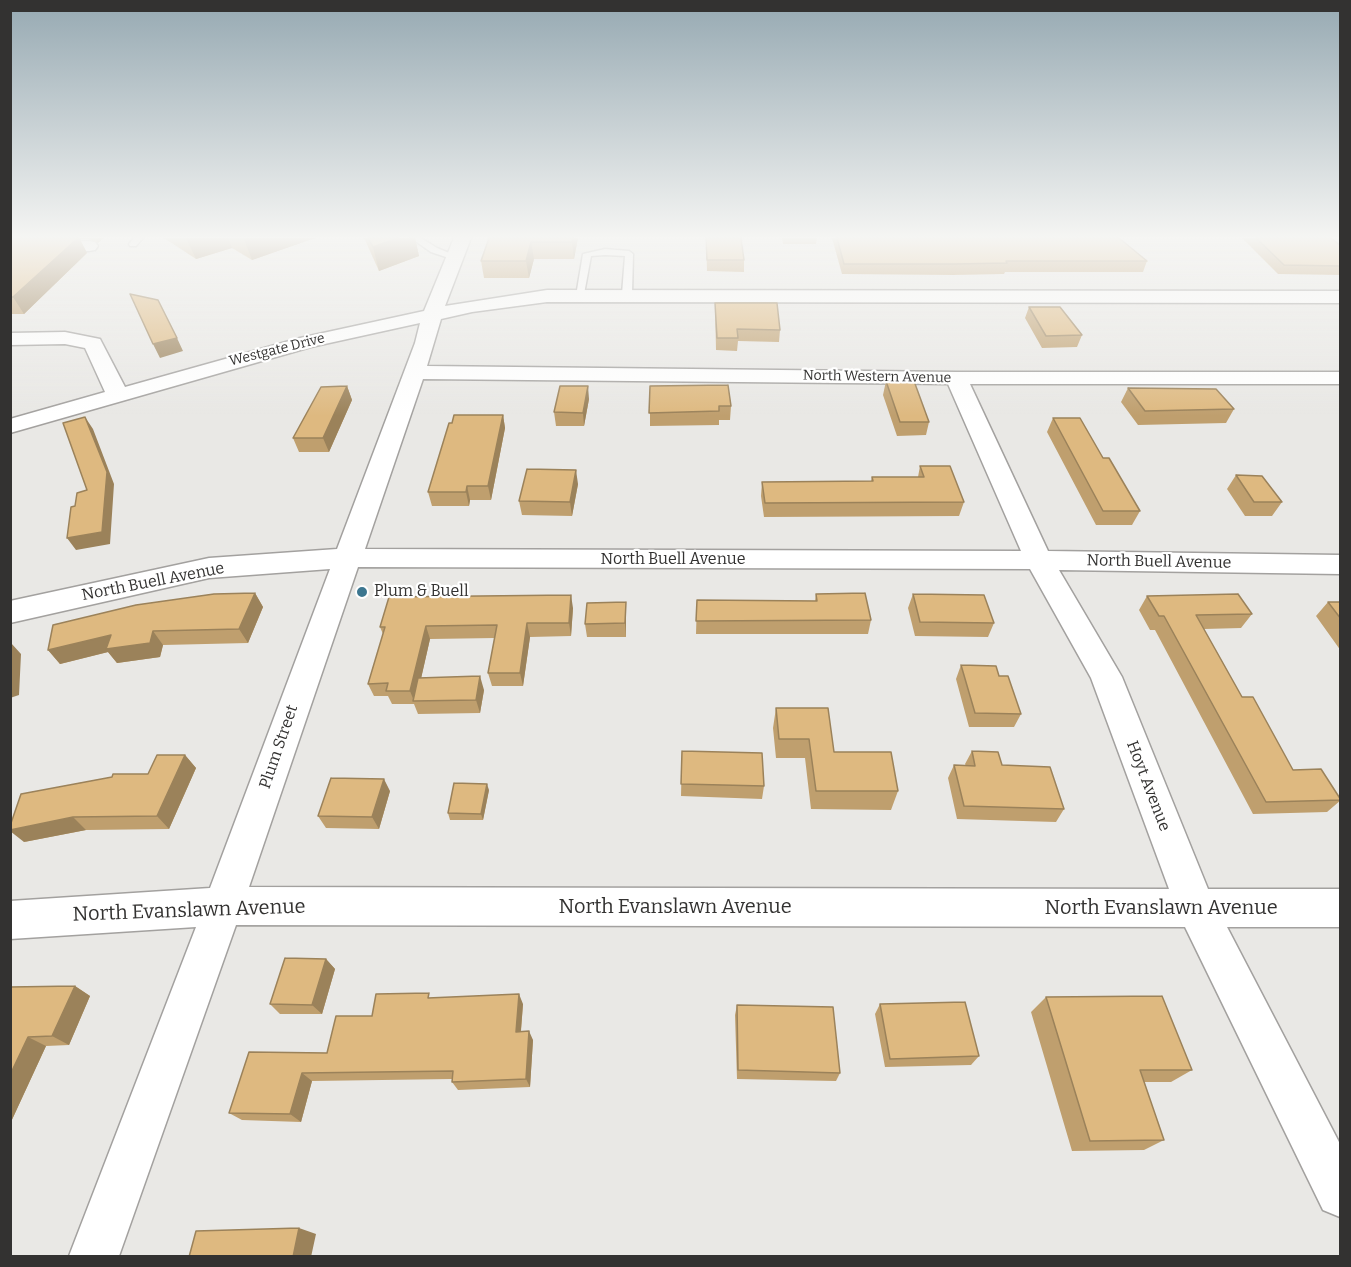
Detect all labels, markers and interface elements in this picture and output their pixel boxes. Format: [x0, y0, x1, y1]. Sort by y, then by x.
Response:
street label: Westgate Drive [228, 330, 326, 370]
street label: North Western Avenue [803, 367, 951, 387]
street label: North Buell Avenue [601, 550, 745, 570]
street label: North Buell Avenue [1086, 551, 1232, 573]
street label: North Buell Avenue [80, 559, 226, 605]
place label: Plum & Buell [374, 582, 468, 602]
marker: Plum & Buell [355, 585, 369, 599]
street label: Plum Street [256, 703, 302, 791]
street label: Hoyt Avenue [1122, 738, 1174, 834]
street label: North Evanslawn Avenue [72, 895, 306, 927]
street label: North Evanslawn Avenue [558, 895, 792, 919]
street label: North Evanslawn Avenue [1044, 896, 1278, 920]

